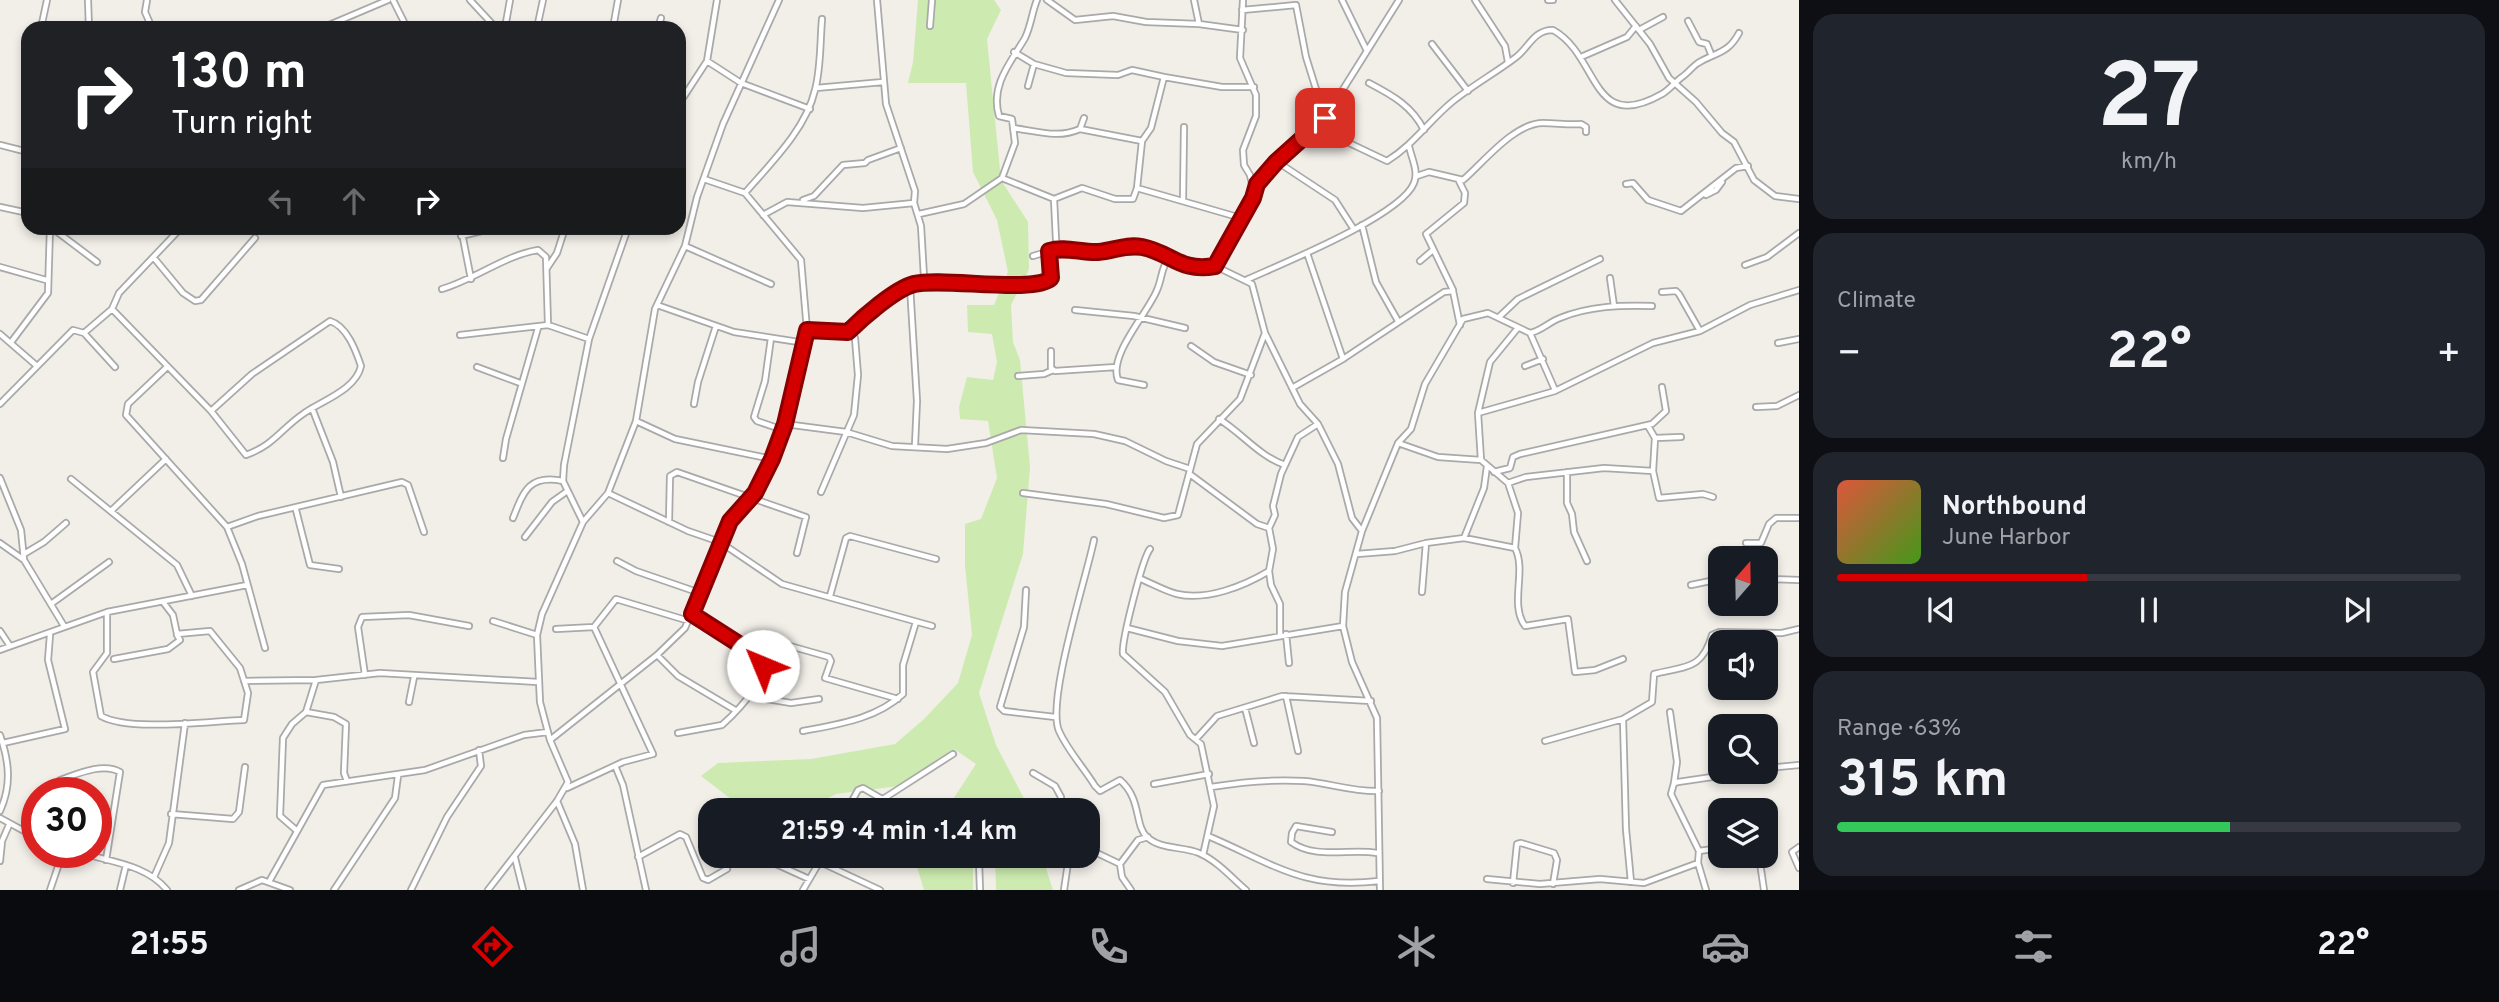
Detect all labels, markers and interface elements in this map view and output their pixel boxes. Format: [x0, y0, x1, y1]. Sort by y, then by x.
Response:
text: 130 m [171, 44, 307, 106]
text: 27 [2097, 45, 2201, 160]
icon: right [56, 49, 147, 140]
pin [1295, 88, 1355, 148]
icon: arrive [1306, 99, 1344, 137]
text: Turn right [171, 105, 313, 145]
text: km/h [2121, 148, 2177, 177]
icon: left [262, 182, 300, 220]
icon: ahead [335, 182, 373, 220]
icon: right [408, 182, 446, 220]
text: Climate [1837, 287, 1916, 316]
text: 22° [2106, 321, 2192, 387]
text: − [1837, 331, 1862, 380]
text: + [2436, 331, 2461, 380]
text: Northbound [1942, 491, 2087, 524]
text: June Harbor [1942, 524, 2070, 553]
north arrow [1708, 546, 1778, 616]
map controls [1708, 546, 1778, 868]
icon: previous [1922, 591, 1960, 629]
icon: pause [2130, 591, 2168, 629]
icon: next [2338, 591, 2376, 629]
position arrow [726, 629, 800, 703]
button: sound [1708, 630, 1778, 700]
button: search [1708, 714, 1778, 784]
text: Range · 63% [1837, 715, 1961, 744]
text: 315 km [1837, 749, 2008, 815]
speed limit sign: 30 [21, 777, 112, 868]
button: layers [1708, 798, 1778, 868]
text: 21:59 · 4 min · 1.4 km [781, 816, 1017, 849]
icon: directions [468, 922, 517, 971]
icon: music [776, 922, 825, 971]
icon: phone [1084, 922, 1133, 971]
icon: climate [1392, 922, 1441, 971]
icon: car [1701, 922, 1750, 971]
icon: filters [2009, 922, 2058, 971]
text: 21:55 [130, 926, 209, 966]
text: 22° [2317, 926, 2369, 966]

